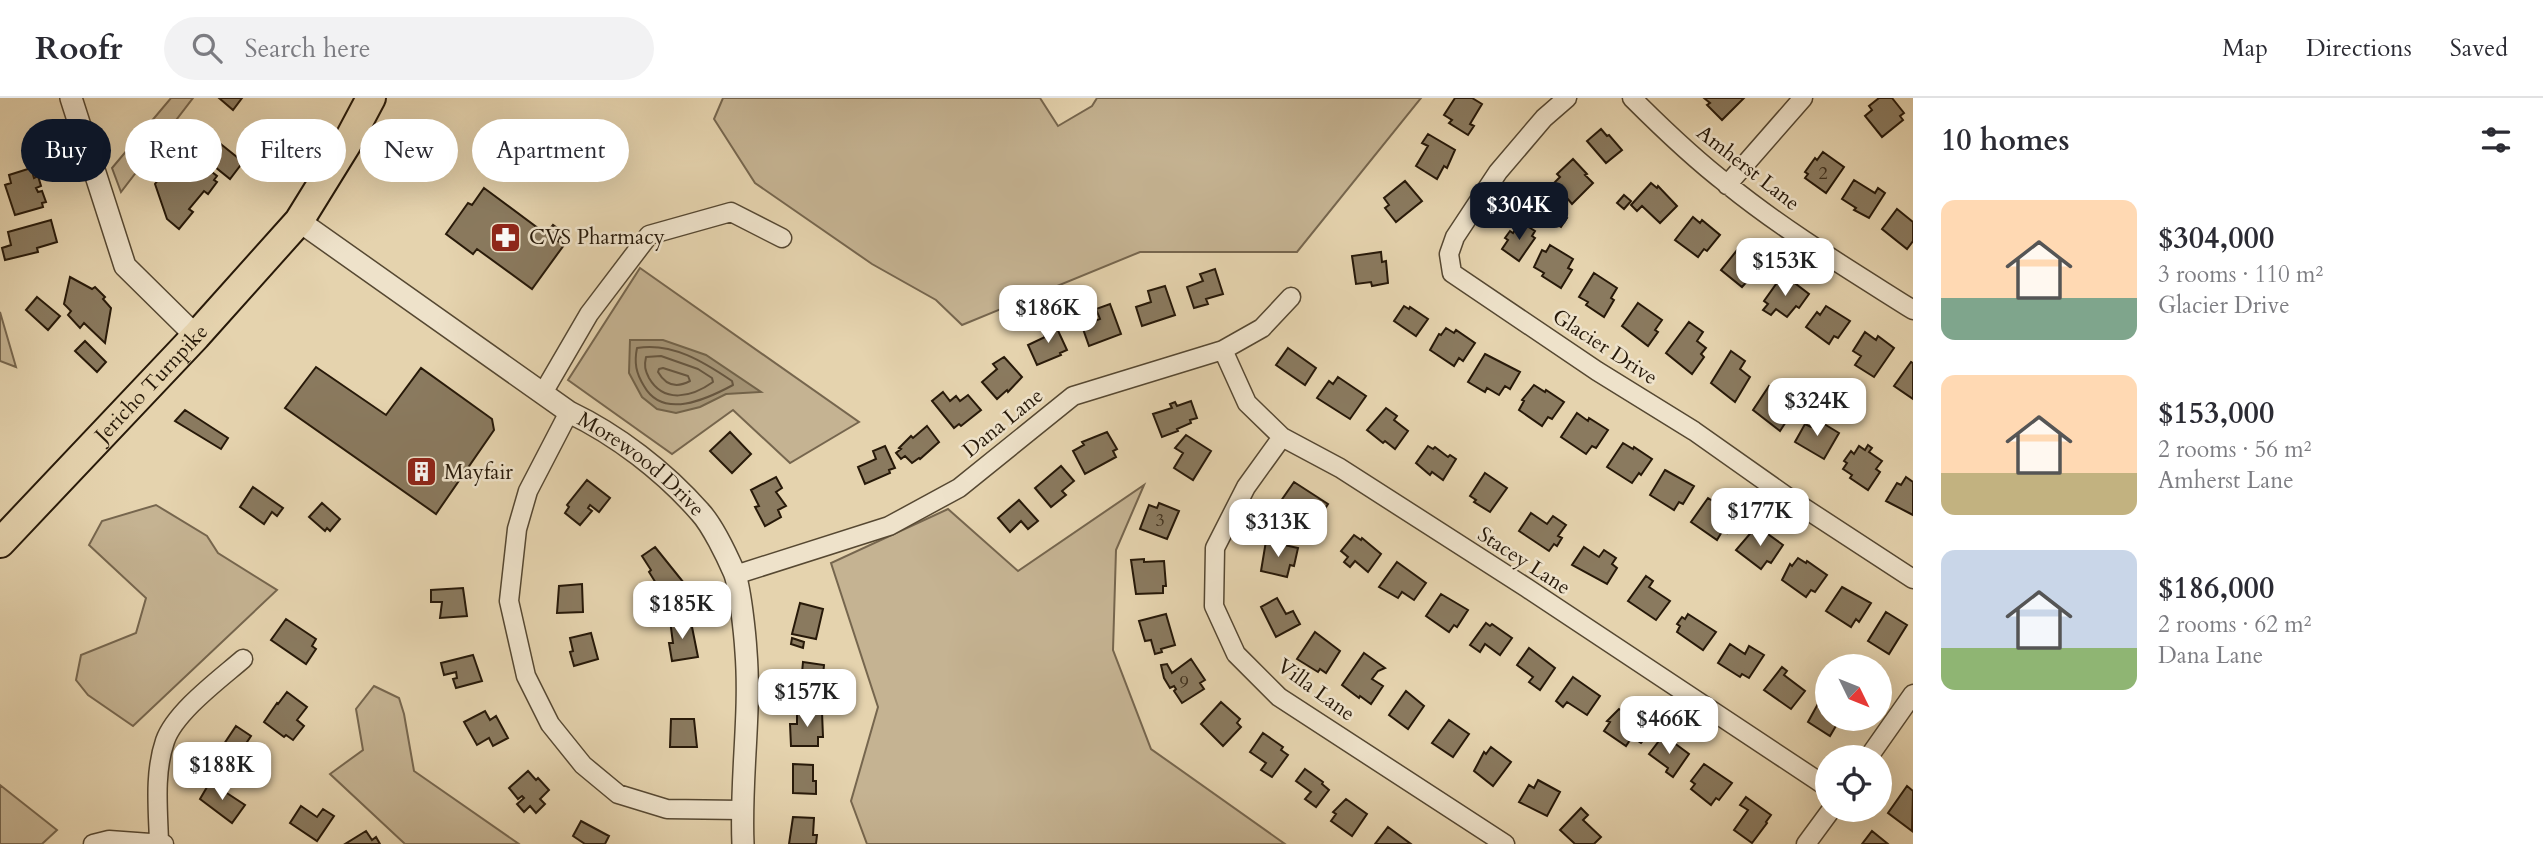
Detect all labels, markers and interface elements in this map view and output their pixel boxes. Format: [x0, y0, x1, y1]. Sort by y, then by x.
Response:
search box [164, 17, 654, 80]
text: Roofr [35, 26, 122, 71]
icon: search [188, 29, 226, 67]
text: Search here [244, 31, 370, 66]
text: Map [2222, 32, 2268, 65]
text: Directions [2306, 32, 2412, 65]
text: Saved [2450, 32, 2508, 65]
street label: Amherst Lane [1690, 118, 1806, 218]
chip: Buy [21, 119, 111, 182]
chip: Rent [125, 119, 222, 182]
chip: Filters [236, 119, 346, 182]
chip: New [360, 119, 458, 182]
chip: Apartment [472, 119, 629, 182]
text: 10 homes [1941, 120, 2070, 161]
icon: filters [2477, 121, 2515, 159]
house number: 2 [1818, 161, 1828, 186]
pin: $304K [1470, 183, 1568, 242]
text: $304K [1486, 189, 1552, 220]
text: $304,000 [2158, 218, 2274, 259]
pharmacy icon: CVS Pharmacy [489, 220, 523, 254]
place label: CVS Pharmacy [529, 223, 665, 252]
icon: home [1997, 228, 2081, 312]
pin: $153K [1736, 238, 1834, 298]
text: $153K [1752, 245, 1818, 276]
text: 3 rooms · 110 m² [2158, 259, 2323, 290]
pin: $186K [999, 286, 1097, 345]
text: Glacier Drive [2158, 290, 2290, 321]
text: $186K [1015, 292, 1081, 323]
street label: Glacier Drive [1547, 302, 1663, 392]
street label: Jericho Turnpike [86, 318, 214, 451]
pin: $324K [1768, 378, 1866, 438]
street label: Dana Lane [957, 382, 1049, 464]
text: $324K [1784, 385, 1850, 416]
text: $153,000 [2158, 393, 2274, 434]
icon: home [1997, 403, 2081, 487]
street label: Morewood Drive [572, 404, 712, 523]
text: 2 rooms · 56 m² [2158, 434, 2311, 465]
building icon: Mayfair [404, 455, 438, 489]
place label: Mayfair [444, 458, 513, 487]
text: Amherst Lane [2158, 465, 2294, 496]
pin: $177K [1711, 489, 1809, 548]
text: $177K [1727, 495, 1793, 526]
pin: $313K [1229, 500, 1327, 559]
text: $313K [1245, 506, 1311, 537]
house number: 3 [1155, 508, 1165, 533]
street label: Stacey Lane [1472, 520, 1576, 602]
text: $186,000 [2158, 568, 2274, 609]
icon: home [1997, 578, 2081, 662]
pin: $185K [633, 582, 731, 641]
text: $185K [649, 588, 715, 619]
text: 2 rooms · 62 m² [2158, 609, 2311, 640]
text: Dana Lane [2158, 640, 2263, 671]
street label: Villa Lane [1271, 652, 1361, 728]
north arrow [1815, 654, 1892, 732]
map controls [1815, 654, 1892, 822]
pin: $157K [758, 670, 856, 729]
house number: 9 [1179, 670, 1189, 695]
text: $157K [774, 676, 840, 707]
pin: $466K [1620, 696, 1718, 756]
text: $466K [1636, 703, 1702, 734]
pin: $188K [173, 742, 271, 802]
button: locate [1815, 745, 1892, 822]
text: $188K [189, 749, 255, 780]

